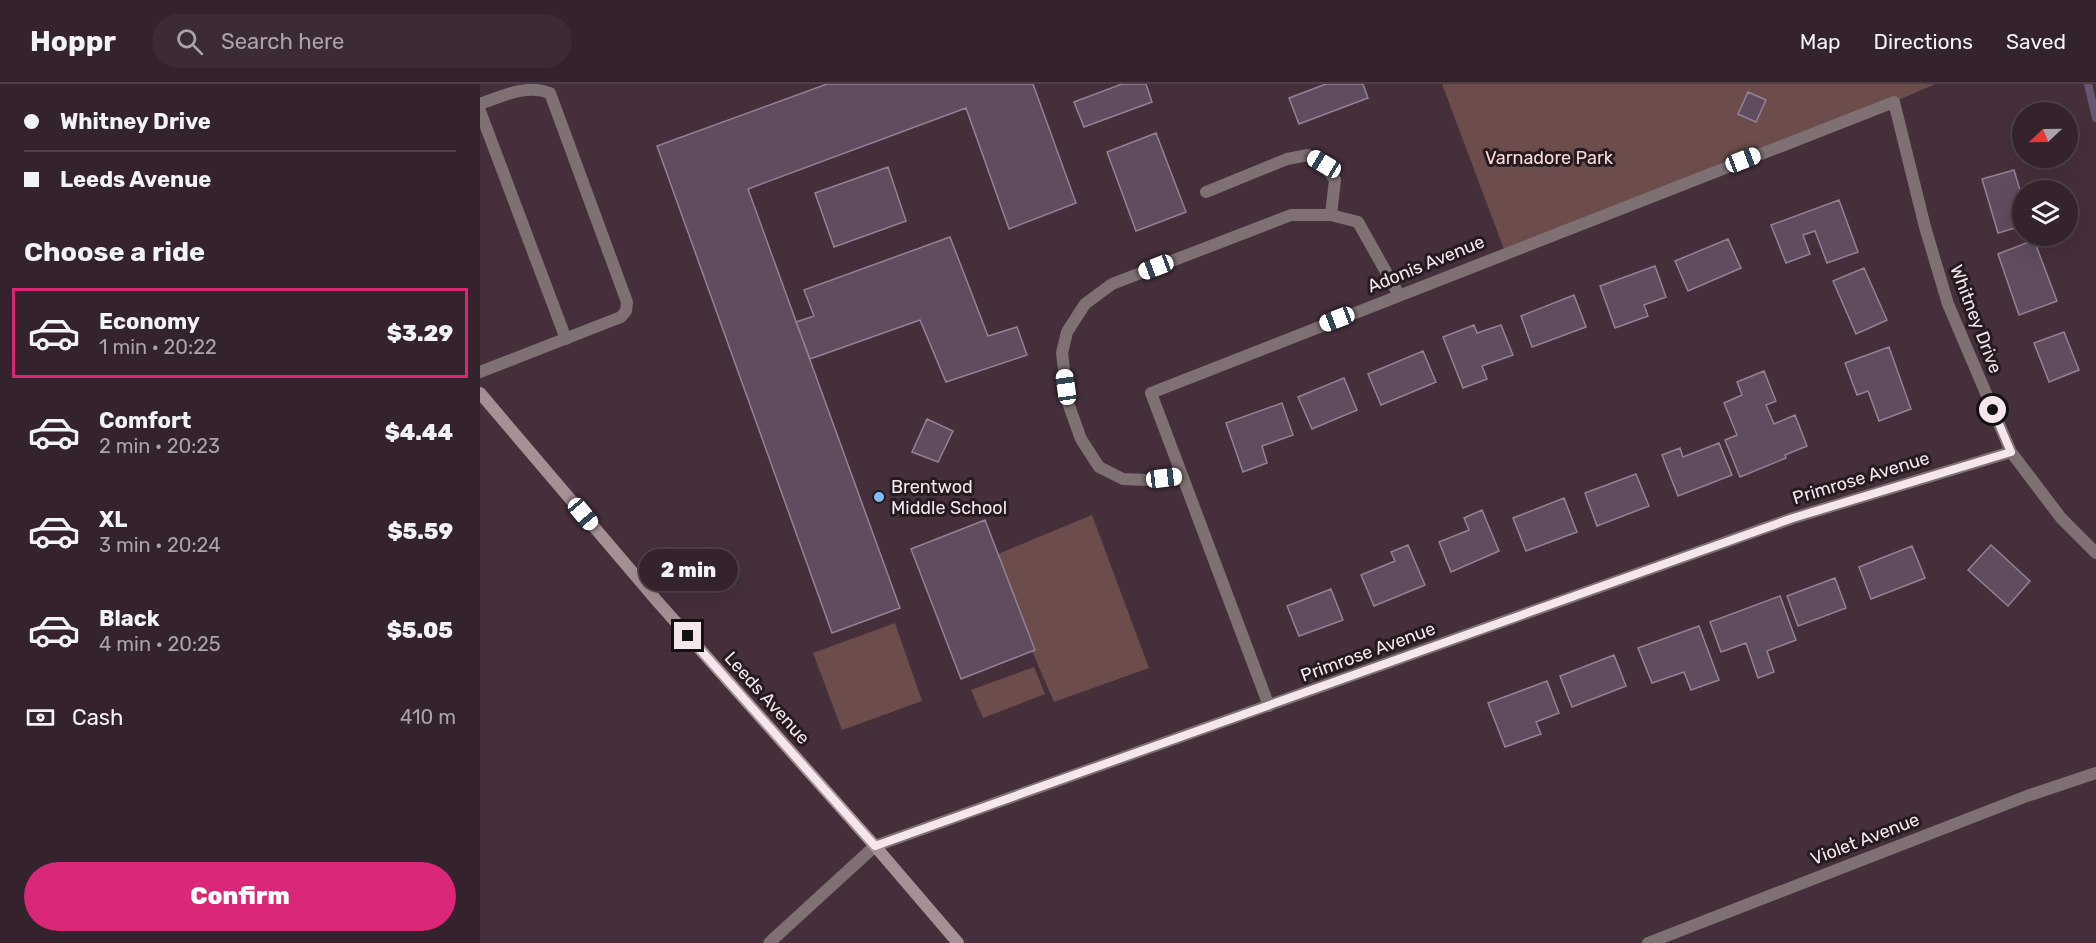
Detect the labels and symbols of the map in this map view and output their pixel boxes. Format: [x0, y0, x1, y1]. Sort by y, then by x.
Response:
north arrow [2012, 102, 2078, 168]
car [1723, 145, 1763, 175]
car [1304, 147, 1344, 181]
park label: Varnadore Park [1485, 147, 1614, 169]
street label: Adonis Avenue [1364, 230, 1488, 298]
car [1136, 252, 1176, 282]
street label: Whitney Drive [1945, 262, 2007, 376]
car [1317, 304, 1357, 334]
car [1055, 368, 1077, 406]
route start [1979, 396, 2006, 423]
street label: Primrose Avenue [1790, 447, 1932, 509]
car [1145, 467, 1183, 489]
place label: Brentwod Middle School [891, 476, 1007, 519]
marker: Brentwod Middle School [872, 490, 886, 504]
car [565, 494, 601, 534]
callout: 2 min [638, 549, 738, 591]
street label: Primrose Avenue [1298, 617, 1438, 687]
route end [674, 622, 701, 649]
street label: Leeds Avenue [720, 647, 814, 749]
street label: Violet Avenue [1807, 808, 1923, 870]

